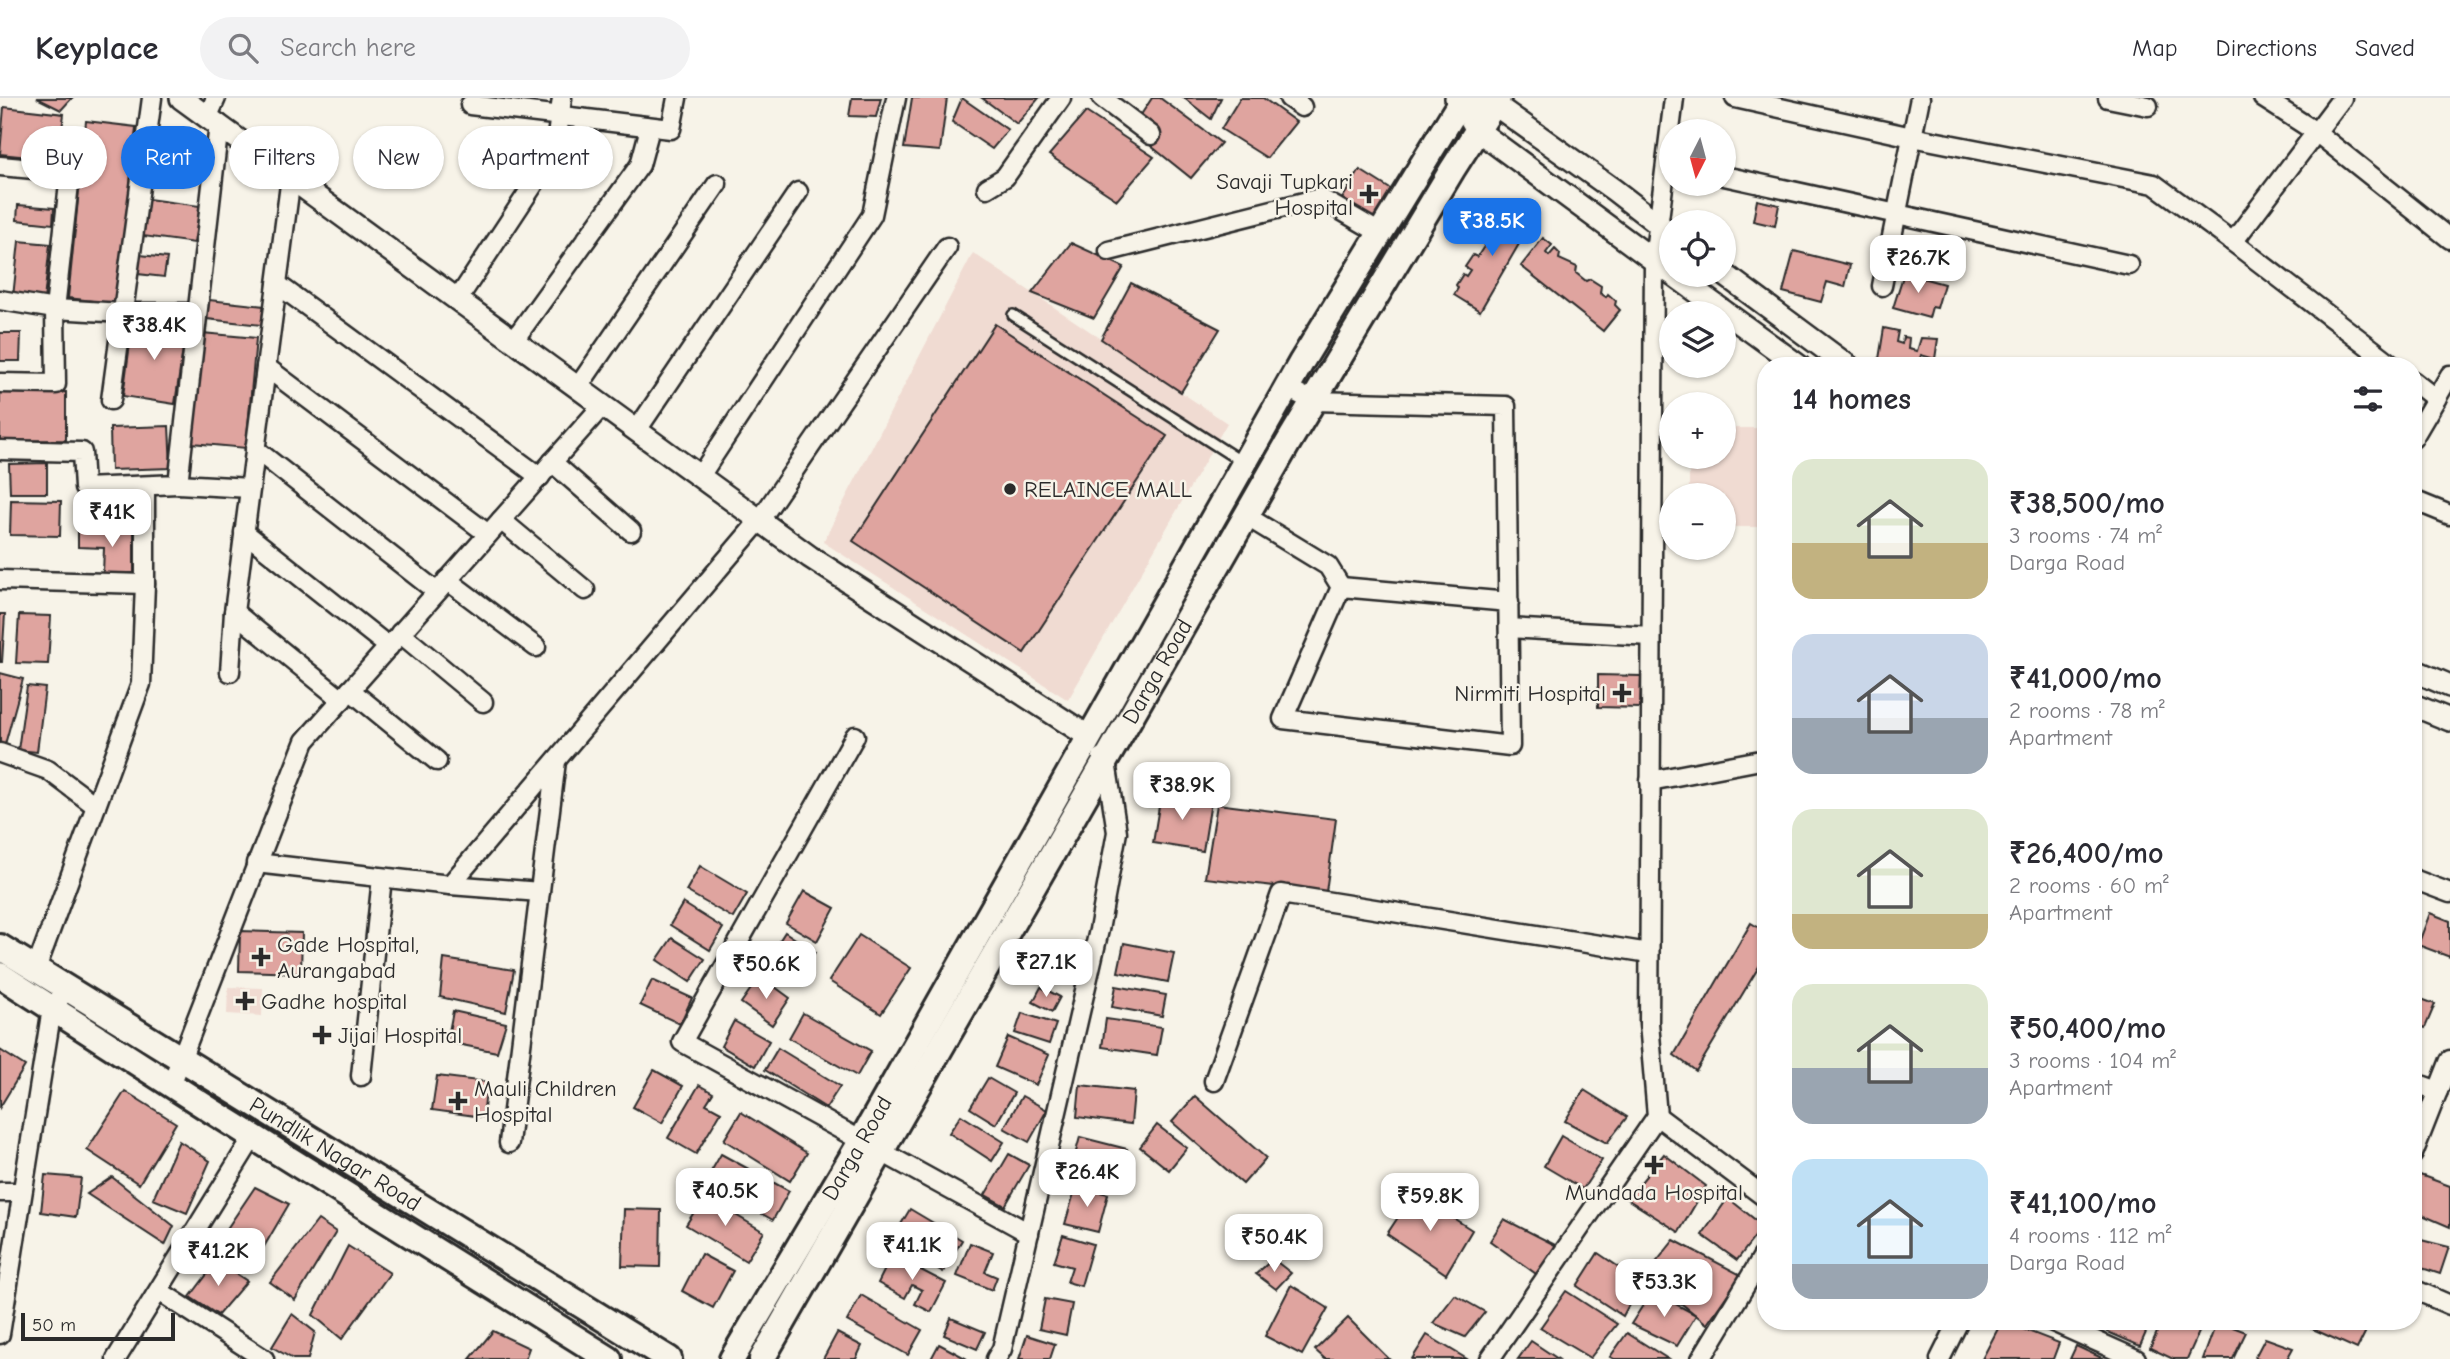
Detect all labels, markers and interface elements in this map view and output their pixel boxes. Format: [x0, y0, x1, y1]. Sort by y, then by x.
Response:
search box [200, 17, 690, 80]
text: Keyplace [35, 29, 158, 67]
icon: search [224, 29, 262, 67]
text: Search here [280, 33, 416, 63]
text: Map [2132, 34, 2178, 62]
text: Directions [2216, 34, 2317, 62]
text: Saved [2355, 34, 2415, 62]
north arrow [1659, 119, 1736, 196]
map controls [1659, 119, 1736, 560]
chip: Buy [21, 126, 107, 189]
chip: Rent [121, 126, 215, 189]
chip: Filters [229, 126, 339, 189]
chip: New [353, 126, 444, 189]
chip: Apartment [458, 126, 613, 189]
place label: Savaji Tupkari Hospital [1216, 168, 1353, 221]
marker: Savaji Tupkari Hospital [1359, 184, 1379, 204]
pin: ₹38.5K [1435, 198, 1549, 258]
text: ₹38.5K [1459, 207, 1525, 234]
button: locate [1659, 210, 1736, 287]
pin: ₹26.7K [1861, 236, 1975, 295]
text: ₹26.7K [1886, 244, 1950, 271]
button: layers [1659, 301, 1736, 378]
pin: ₹38.4K [97, 302, 211, 362]
text: ₹38.4K [122, 311, 186, 338]
icon: filters [2349, 380, 2387, 418]
text: 14 homes [1792, 382, 1911, 417]
button: + [1659, 392, 1736, 469]
place label: RELAINCE MALL [1024, 476, 1192, 503]
marker: RELAINCE MALL [1002, 481, 1018, 497]
button: − [1659, 483, 1736, 560]
text: ₹38,500/mo [2009, 486, 2165, 521]
icon: home [1848, 487, 1932, 571]
pin: ₹41K [71, 490, 153, 549]
text: ₹41K [89, 498, 135, 525]
text: 3 rooms · 74 m² [2009, 522, 2162, 549]
text: Darga Road [2009, 549, 2125, 576]
street label: Darga Road [1117, 614, 1198, 729]
text: ₹41,000/mo [2009, 661, 2162, 696]
icon: home [1848, 662, 1932, 746]
place label: Nirmiti Hospital [1454, 680, 1606, 707]
marker: Nirmiti Hospital [1612, 683, 1632, 703]
text: 2 rooms · 78 m² [2009, 697, 2165, 724]
text: Apartment [2009, 724, 2112, 751]
pin: ₹38.9K [1125, 762, 1239, 822]
text: ₹38.9K [1149, 771, 1215, 798]
text: ₹26,400/mo [2009, 836, 2163, 871]
icon: home [1848, 837, 1932, 921]
text: 2 rooms · 60 m² [2009, 872, 2169, 899]
text: Apartment [2009, 899, 2112, 926]
place label: Gade Hospital, Aurangabad [277, 931, 419, 984]
pin: ₹27.1K [989, 940, 1103, 999]
pin: ₹50.6K [709, 942, 823, 1001]
marker: Gade Hospital, Aurangabad [251, 947, 271, 967]
text: ₹27.1K [1016, 948, 1076, 975]
text: ₹50.6K [732, 950, 800, 977]
place label: Gadhe hospital [261, 988, 407, 1015]
marker: Gadhe hospital [235, 991, 255, 1011]
text: ₹50,400/mo [2009, 1011, 2166, 1046]
icon: home [1848, 1012, 1932, 1096]
place label: Jijai Hospital [338, 1022, 462, 1049]
marker: Jijai Hospital [312, 1025, 332, 1045]
text: 3 rooms · 104 m² [2009, 1047, 2176, 1074]
text: Apartment [2009, 1074, 2112, 1101]
place label: Mauli Children Hospital [474, 1075, 617, 1128]
street label: Pundlik Nagar Road [245, 1091, 426, 1217]
marker: Mauli Children Hospital [448, 1091, 468, 1111]
street label: Darga Road [816, 1091, 898, 1205]
pin: ₹26.4K [1030, 1150, 1144, 1209]
marker: Mundada Hospital [1644, 1155, 1664, 1175]
text: ₹26.4K [1055, 1158, 1119, 1185]
pin: ₹40.5K [668, 1168, 782, 1228]
pin: ₹59.8K [1373, 1174, 1487, 1233]
text: ₹40.5K [692, 1177, 758, 1204]
place label: Mundada Hospital [1565, 1179, 1743, 1206]
text: ₹59.8K [1397, 1182, 1463, 1209]
text: ₹41,100/mo [2009, 1186, 2156, 1221]
icon: home [1848, 1187, 1932, 1271]
pin: ₹50.4K [1217, 1214, 1331, 1274]
pin: ₹41.1K [855, 1222, 969, 1282]
text: 4 rooms · 112 m² [2009, 1222, 2172, 1249]
text: ₹50.4K [1241, 1223, 1307, 1250]
pin: ₹41.2K [161, 1228, 275, 1288]
text: ₹41.1K [882, 1231, 942, 1258]
text: ₹41.2K [187, 1237, 249, 1264]
text: Darga Road [2009, 1249, 2125, 1276]
pin: ₹53.3K [1607, 1260, 1721, 1319]
text: ₹53.3K [1631, 1268, 1697, 1295]
scale bar [21, 1310, 175, 1342]
text: 50 m [32, 1314, 76, 1336]

